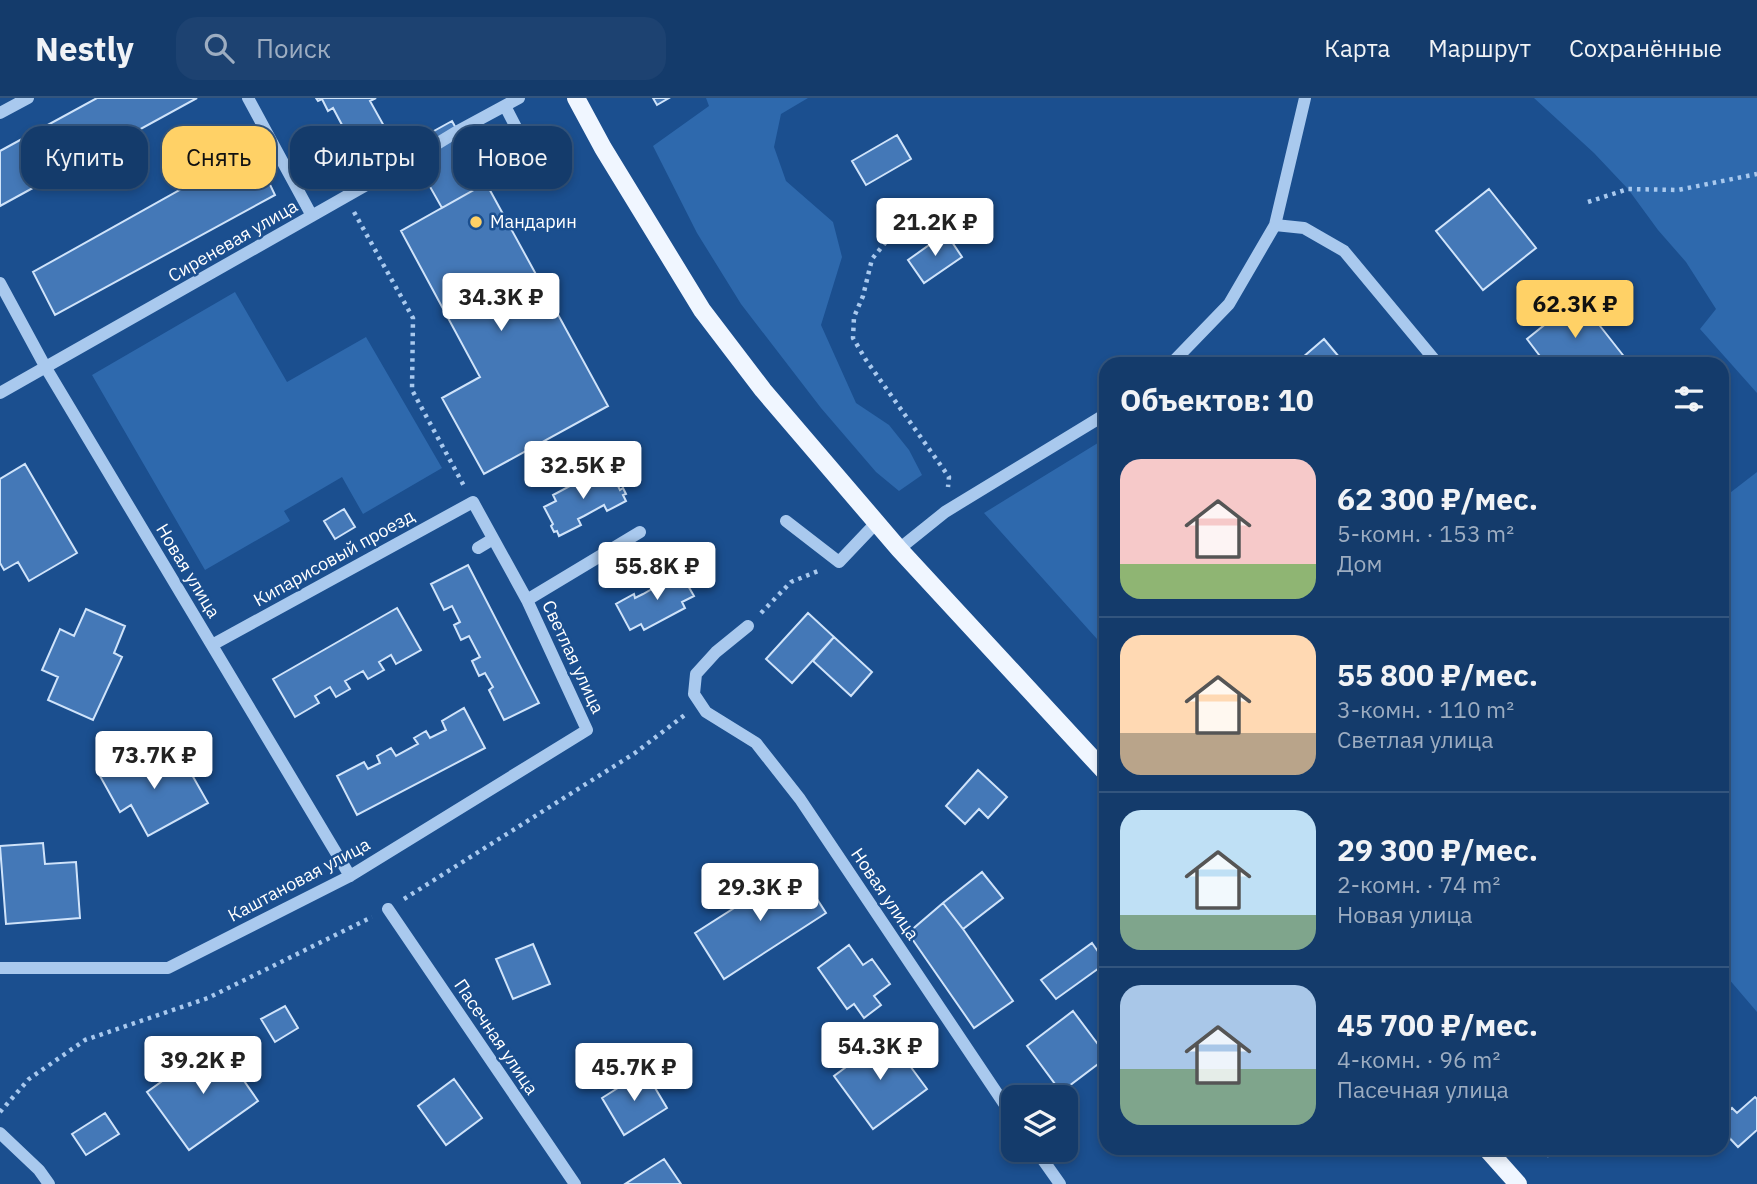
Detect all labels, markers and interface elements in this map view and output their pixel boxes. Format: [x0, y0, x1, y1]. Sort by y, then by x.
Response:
search box [176, 17, 666, 80]
text: Nestly [35, 27, 134, 70]
icon: search [200, 29, 238, 67]
text: Поиск [256, 31, 331, 65]
text: Карта [1324, 32, 1390, 64]
text: Маршрут [1428, 32, 1531, 64]
text: Сохранённые [1569, 32, 1722, 64]
chip: Купить [21, 126, 148, 189]
chip: Снять [162, 126, 276, 189]
chip: Фильтры [290, 126, 439, 189]
chip: Новое [453, 126, 572, 189]
street label: Сиреневая улица [164, 194, 302, 287]
pin: 21.2K ₽ [870, 198, 1000, 258]
text: 21.2K ₽ [892, 206, 978, 236]
place label: Мандарин [490, 210, 577, 233]
marker: Мандарин [468, 214, 484, 230]
pin: 34.3K ₽ [436, 274, 566, 333]
pin: 62.3K ₽ [1510, 280, 1640, 340]
text: 34.3K ₽ [458, 281, 544, 311]
text: 62.3K ₽ [1532, 288, 1618, 318]
text: Объектов: 10 [1120, 380, 1314, 419]
icon: filters [1670, 380, 1708, 418]
pin: 32.5K ₽ [518, 442, 648, 501]
text: 32.5K ₽ [540, 449, 626, 479]
text: 62 300 ₽/мес. [1337, 479, 1538, 518]
icon: home [1176, 487, 1260, 571]
street label: Кипарисовый проезд [249, 504, 419, 611]
text: 5-комн. · 153 m² [1337, 518, 1514, 548]
street label: Новая улица [151, 519, 226, 622]
pin: 55.8K ₽ [592, 542, 722, 602]
text: Дом [1337, 548, 1382, 578]
text: 55.8K ₽ [614, 550, 700, 580]
street label: Светлая улица [537, 596, 610, 717]
text: 55 800 ₽/мес. [1337, 655, 1538, 694]
icon: home [1176, 663, 1260, 747]
text: 3-комн. · 110 m² [1337, 694, 1514, 724]
text: Светлая улица [1337, 724, 1493, 754]
pin: 73.7K ₽ [89, 732, 219, 791]
text: 73.7K ₽ [111, 739, 197, 769]
text: 29 300 ₽/мес. [1337, 830, 1538, 869]
street label: Каштановая улица [224, 832, 374, 927]
icon: home [1176, 838, 1260, 922]
street label: Новая улица [846, 843, 925, 944]
pin: 29.3K ₽ [695, 864, 825, 923]
text: 2-комн. · 74 m² [1337, 869, 1500, 899]
text: 29.3K ₽ [717, 871, 803, 901]
text: Новая улица [1337, 899, 1473, 929]
street label: Пасечная улица [449, 975, 544, 1099]
text: 45 700 ₽/мес. [1337, 1005, 1538, 1044]
icon: home [1176, 1013, 1260, 1097]
pin: 54.3K ₽ [815, 1023, 945, 1082]
text: 54.3K ₽ [837, 1030, 923, 1060]
pin: 39.2K ₽ [138, 1037, 268, 1096]
text: 39.2K ₽ [160, 1044, 246, 1074]
pin: 45.7K ₽ [569, 1044, 699, 1103]
text: 4-комн. · 96 m² [1337, 1044, 1500, 1074]
text: 45.7K ₽ [591, 1051, 677, 1081]
text: Пасечная улица [1337, 1074, 1509, 1104]
map controls [1001, 1085, 1078, 1162]
button: layers [1001, 1085, 1078, 1162]

